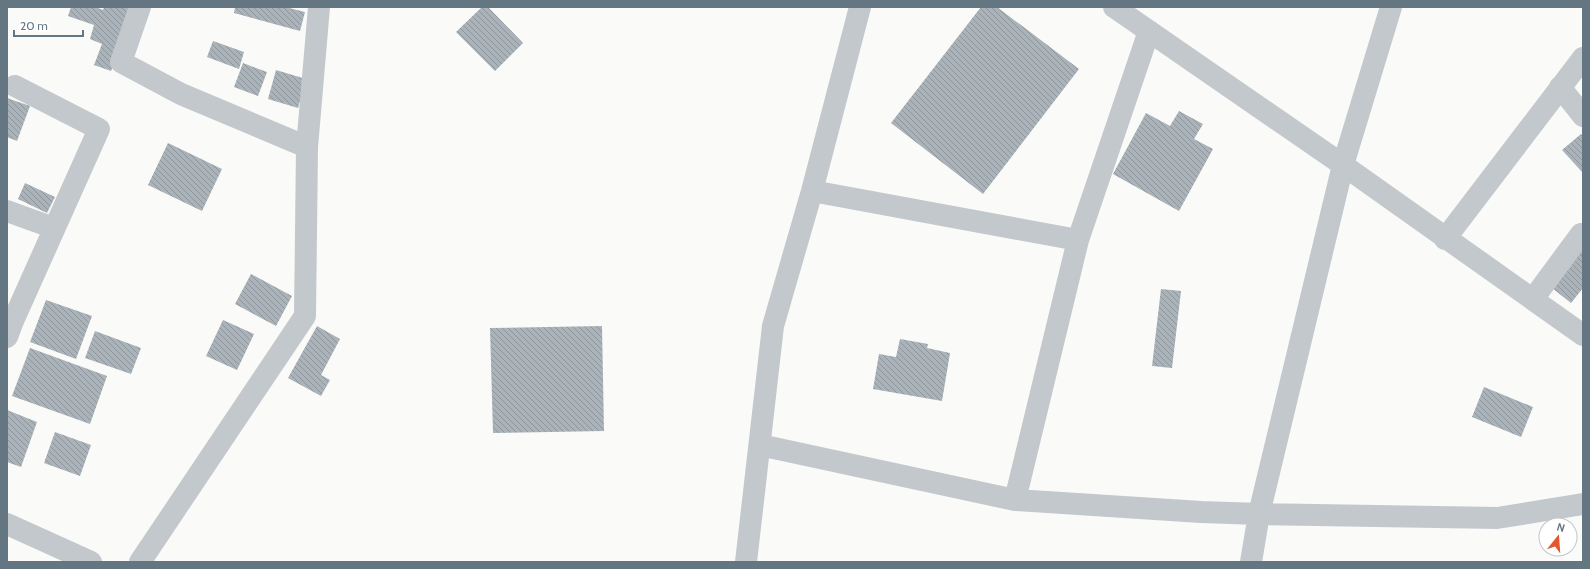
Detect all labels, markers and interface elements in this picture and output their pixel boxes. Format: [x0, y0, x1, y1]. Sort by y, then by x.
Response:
scale bar [14, 12, 83, 38]
text: 20 m [20, 18, 48, 33]
north arrow [1538, 517, 1578, 557]
text: N [1555, 520, 1567, 535]

